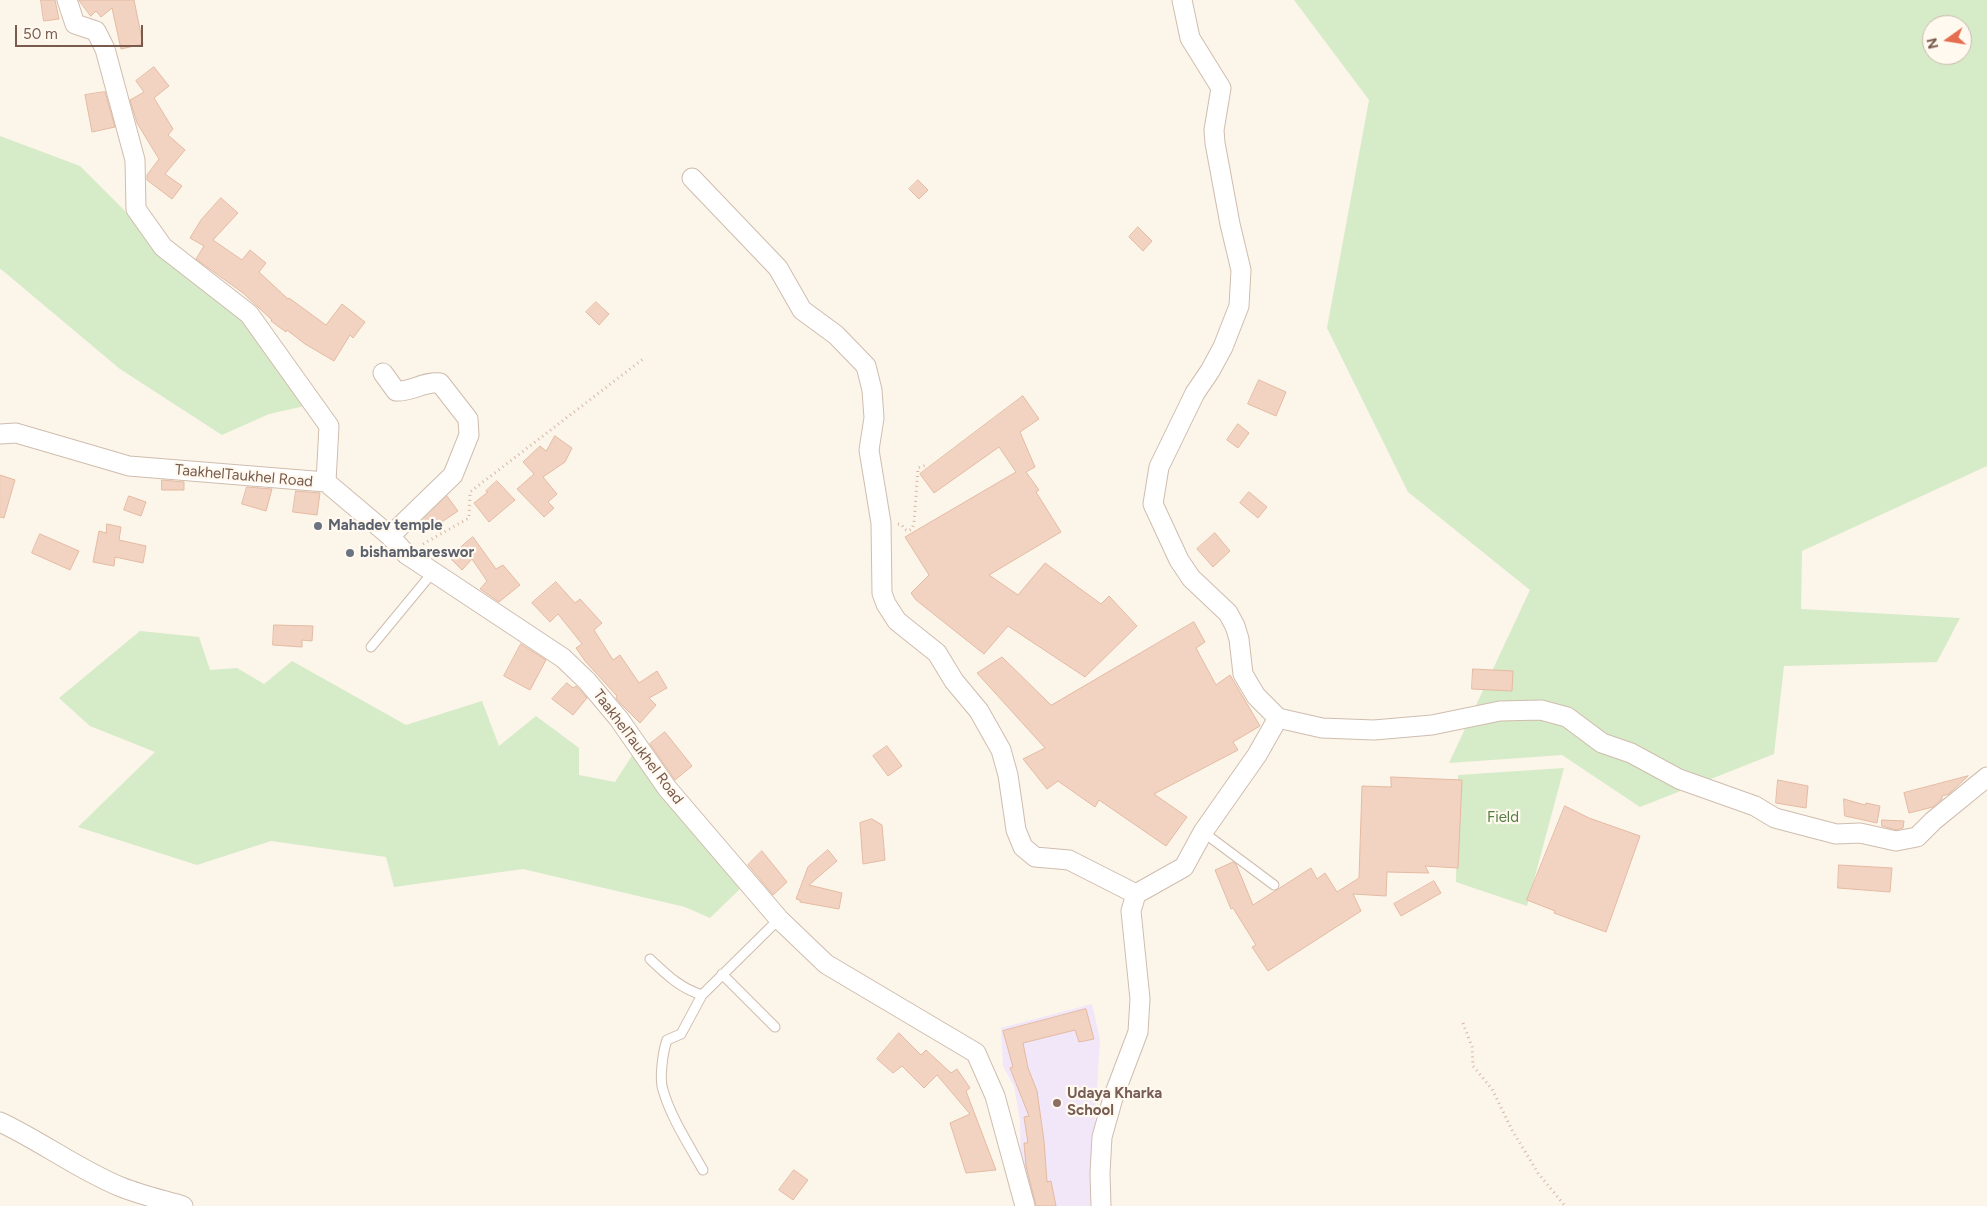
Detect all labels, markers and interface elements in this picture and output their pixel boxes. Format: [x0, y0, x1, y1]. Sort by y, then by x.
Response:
scale bar [18, 15, 145, 47]
north arrow [1922, 15, 1972, 65]
text: 50 m [23, 25, 58, 43]
text: N [1923, 36, 1942, 50]
street label: TaakhelTaukhel Road [174, 461, 314, 491]
place label: Mahadev temple [328, 517, 443, 535]
marker: Mahadev temple [312, 520, 324, 532]
place label: bishambareswor [360, 544, 474, 562]
marker: bishambareswor [344, 547, 356, 559]
street label: TaakhelTaukhel Road [589, 686, 687, 808]
park label: Field [1487, 809, 1519, 827]
place label: Udaya Kharka School [1067, 1085, 1162, 1120]
marker: Udaya Kharka School [1051, 1097, 1063, 1109]

